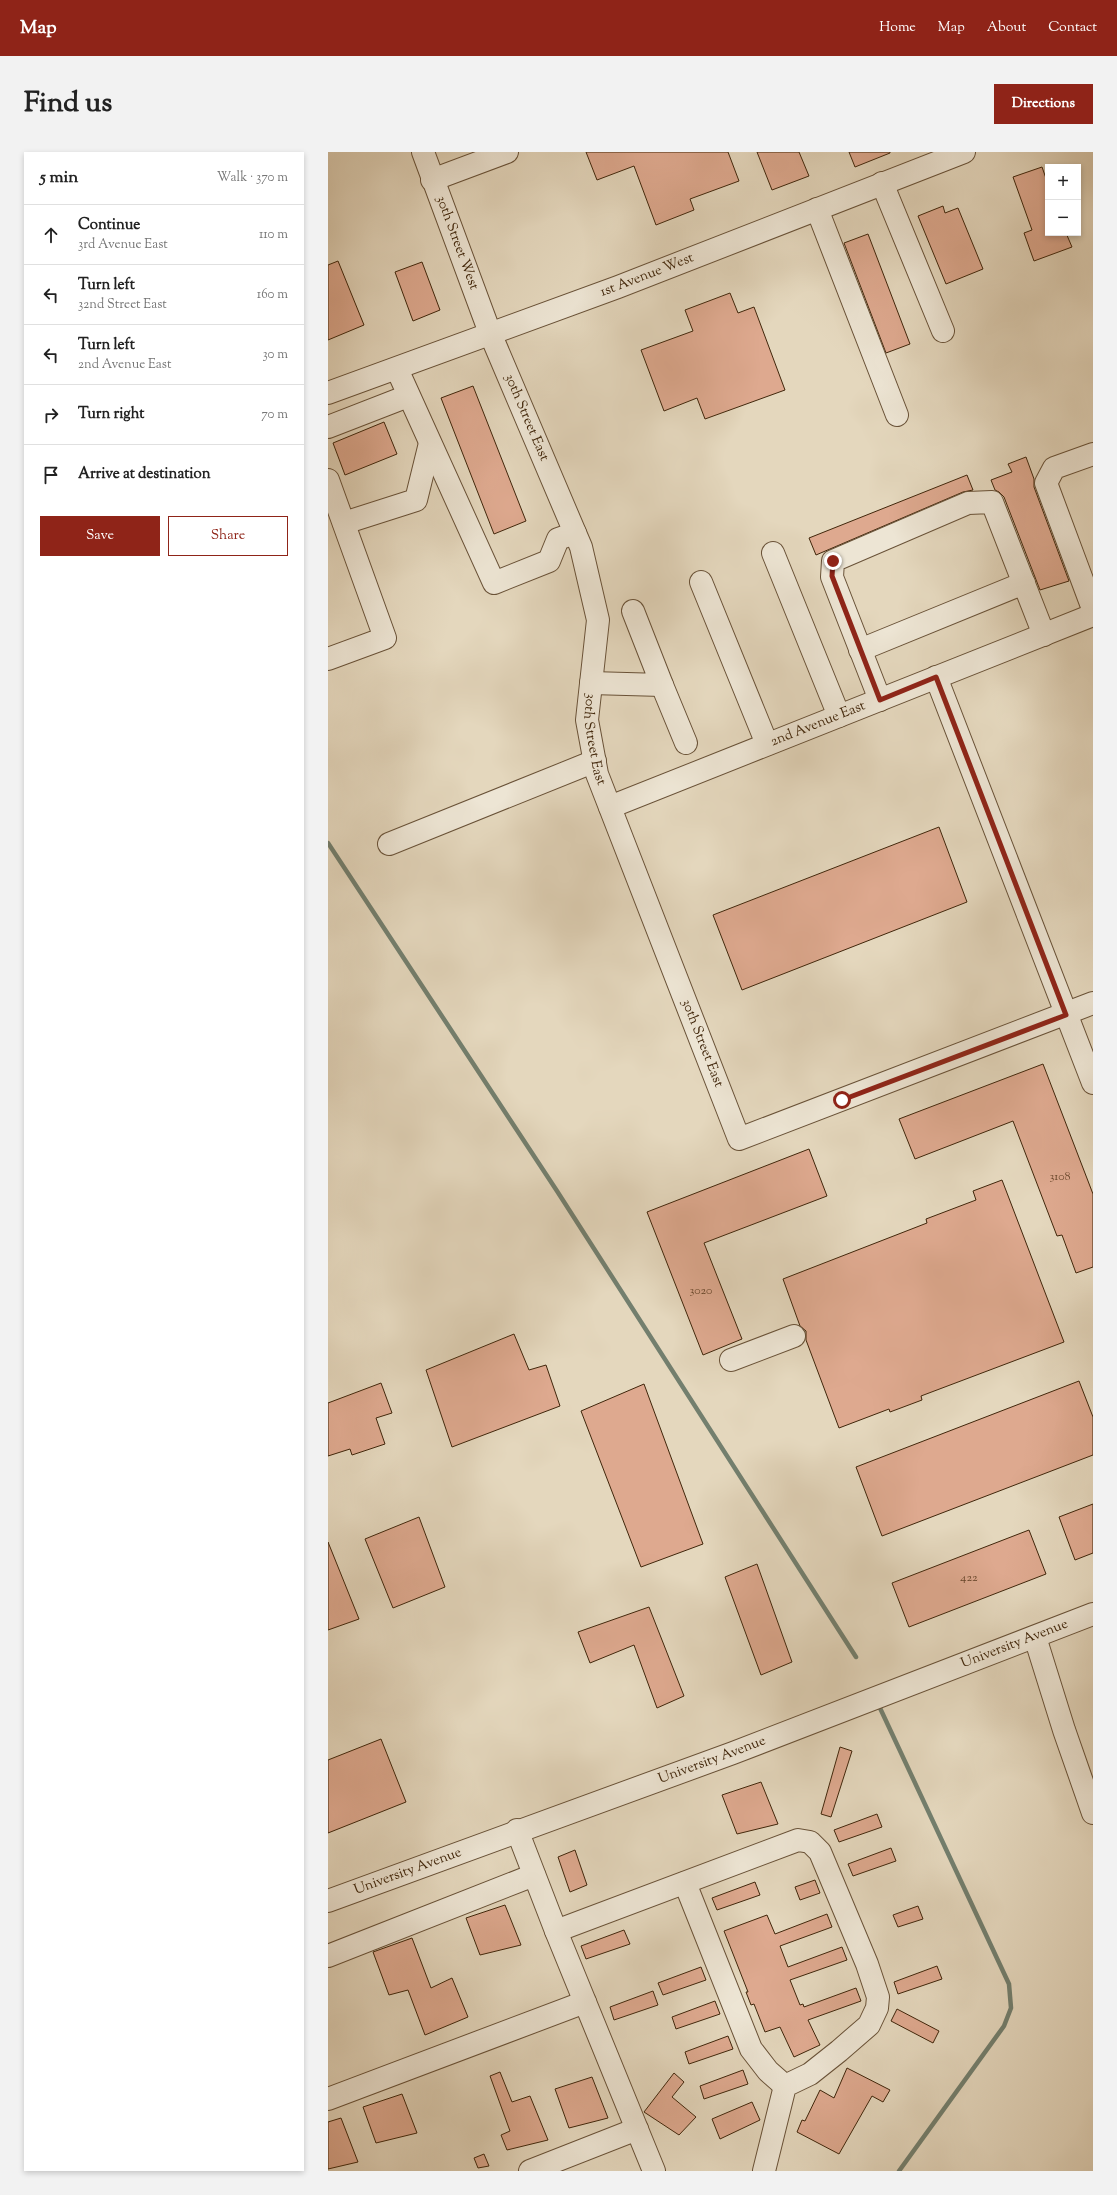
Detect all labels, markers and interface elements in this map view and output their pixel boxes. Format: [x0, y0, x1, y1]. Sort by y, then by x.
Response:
text: Map [20, 15, 57, 42]
text: Home [879, 18, 916, 38]
text: Map [938, 18, 965, 38]
text: About [987, 18, 1026, 38]
text: Contact [1048, 18, 1097, 38]
text: Find us [24, 84, 112, 124]
button: Directions [994, 84, 1093, 124]
map controls [1045, 164, 1081, 236]
button: + [1045, 164, 1081, 200]
text: 5 min [40, 166, 78, 190]
text: Walk · 370 m [217, 169, 288, 187]
street label: 30th Street West [430, 193, 483, 293]
button: − [1045, 200, 1081, 236]
text: Continue [78, 215, 140, 236]
icon: ahead [40, 224, 62, 246]
text: 110 m [259, 226, 288, 244]
text: 3rd Avenue East [78, 236, 168, 254]
street label: 1st Avenue West [597, 248, 697, 303]
text: Turn left [78, 275, 135, 296]
icon: left [40, 284, 62, 306]
text: 160 m [257, 286, 288, 304]
text: 32nd Street East [78, 296, 167, 314]
text: Turn left [78, 335, 135, 356]
icon: left [40, 344, 62, 366]
text: 30 m [262, 346, 288, 364]
text: 2nd Avenue East [78, 356, 171, 374]
street label: 30th Street East [499, 371, 554, 465]
icon: right [40, 404, 62, 426]
text: Turn right [78, 404, 144, 425]
text: 70 m [261, 406, 288, 424]
icon: arrive [40, 464, 62, 486]
text: Arrive at destination [78, 464, 211, 485]
button: Save [40, 516, 160, 556]
button: Share [168, 516, 288, 556]
route end [824, 552, 842, 570]
street label: 30th Street East [577, 692, 611, 789]
street label: 2nd Avenue East [768, 696, 869, 752]
street label: 30th Street East [676, 996, 728, 1091]
route start [833, 1091, 851, 1109]
house number: 3108 [1049, 1168, 1071, 1186]
house number: 3020 [690, 1282, 712, 1300]
house number: 422 [960, 1569, 978, 1587]
street label: University Avenue [958, 1615, 1071, 1674]
street label: University Avenue [655, 1731, 769, 1789]
street label: University Avenue [351, 1843, 464, 1901]

